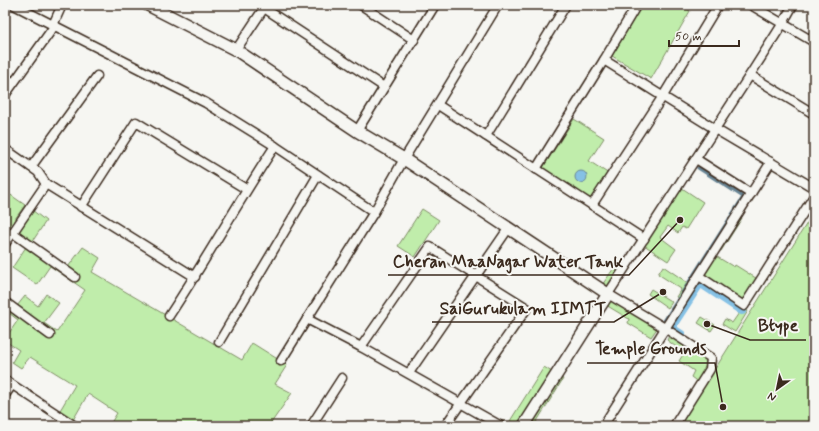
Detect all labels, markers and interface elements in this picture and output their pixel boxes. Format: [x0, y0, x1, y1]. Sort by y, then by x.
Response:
scale bar [669, 22, 739, 48]
text: 50 m [675, 29, 702, 45]
callout: Cheran MaaNagar Water Tank [388, 246, 629, 275]
text: Cheran MaaNagar Water Tank [393, 251, 624, 274]
callout: SaiGurukulam IIMTT [432, 293, 614, 322]
text: SaiGurukulam IIMTT [440, 298, 606, 320]
callout: Btype [750, 311, 806, 340]
text: Btype [758, 315, 799, 337]
callout: Temple Grounds [587, 334, 715, 363]
text: Temple Grounds [595, 338, 707, 360]
north arrow [757, 369, 797, 409]
text: N [765, 389, 779, 404]

